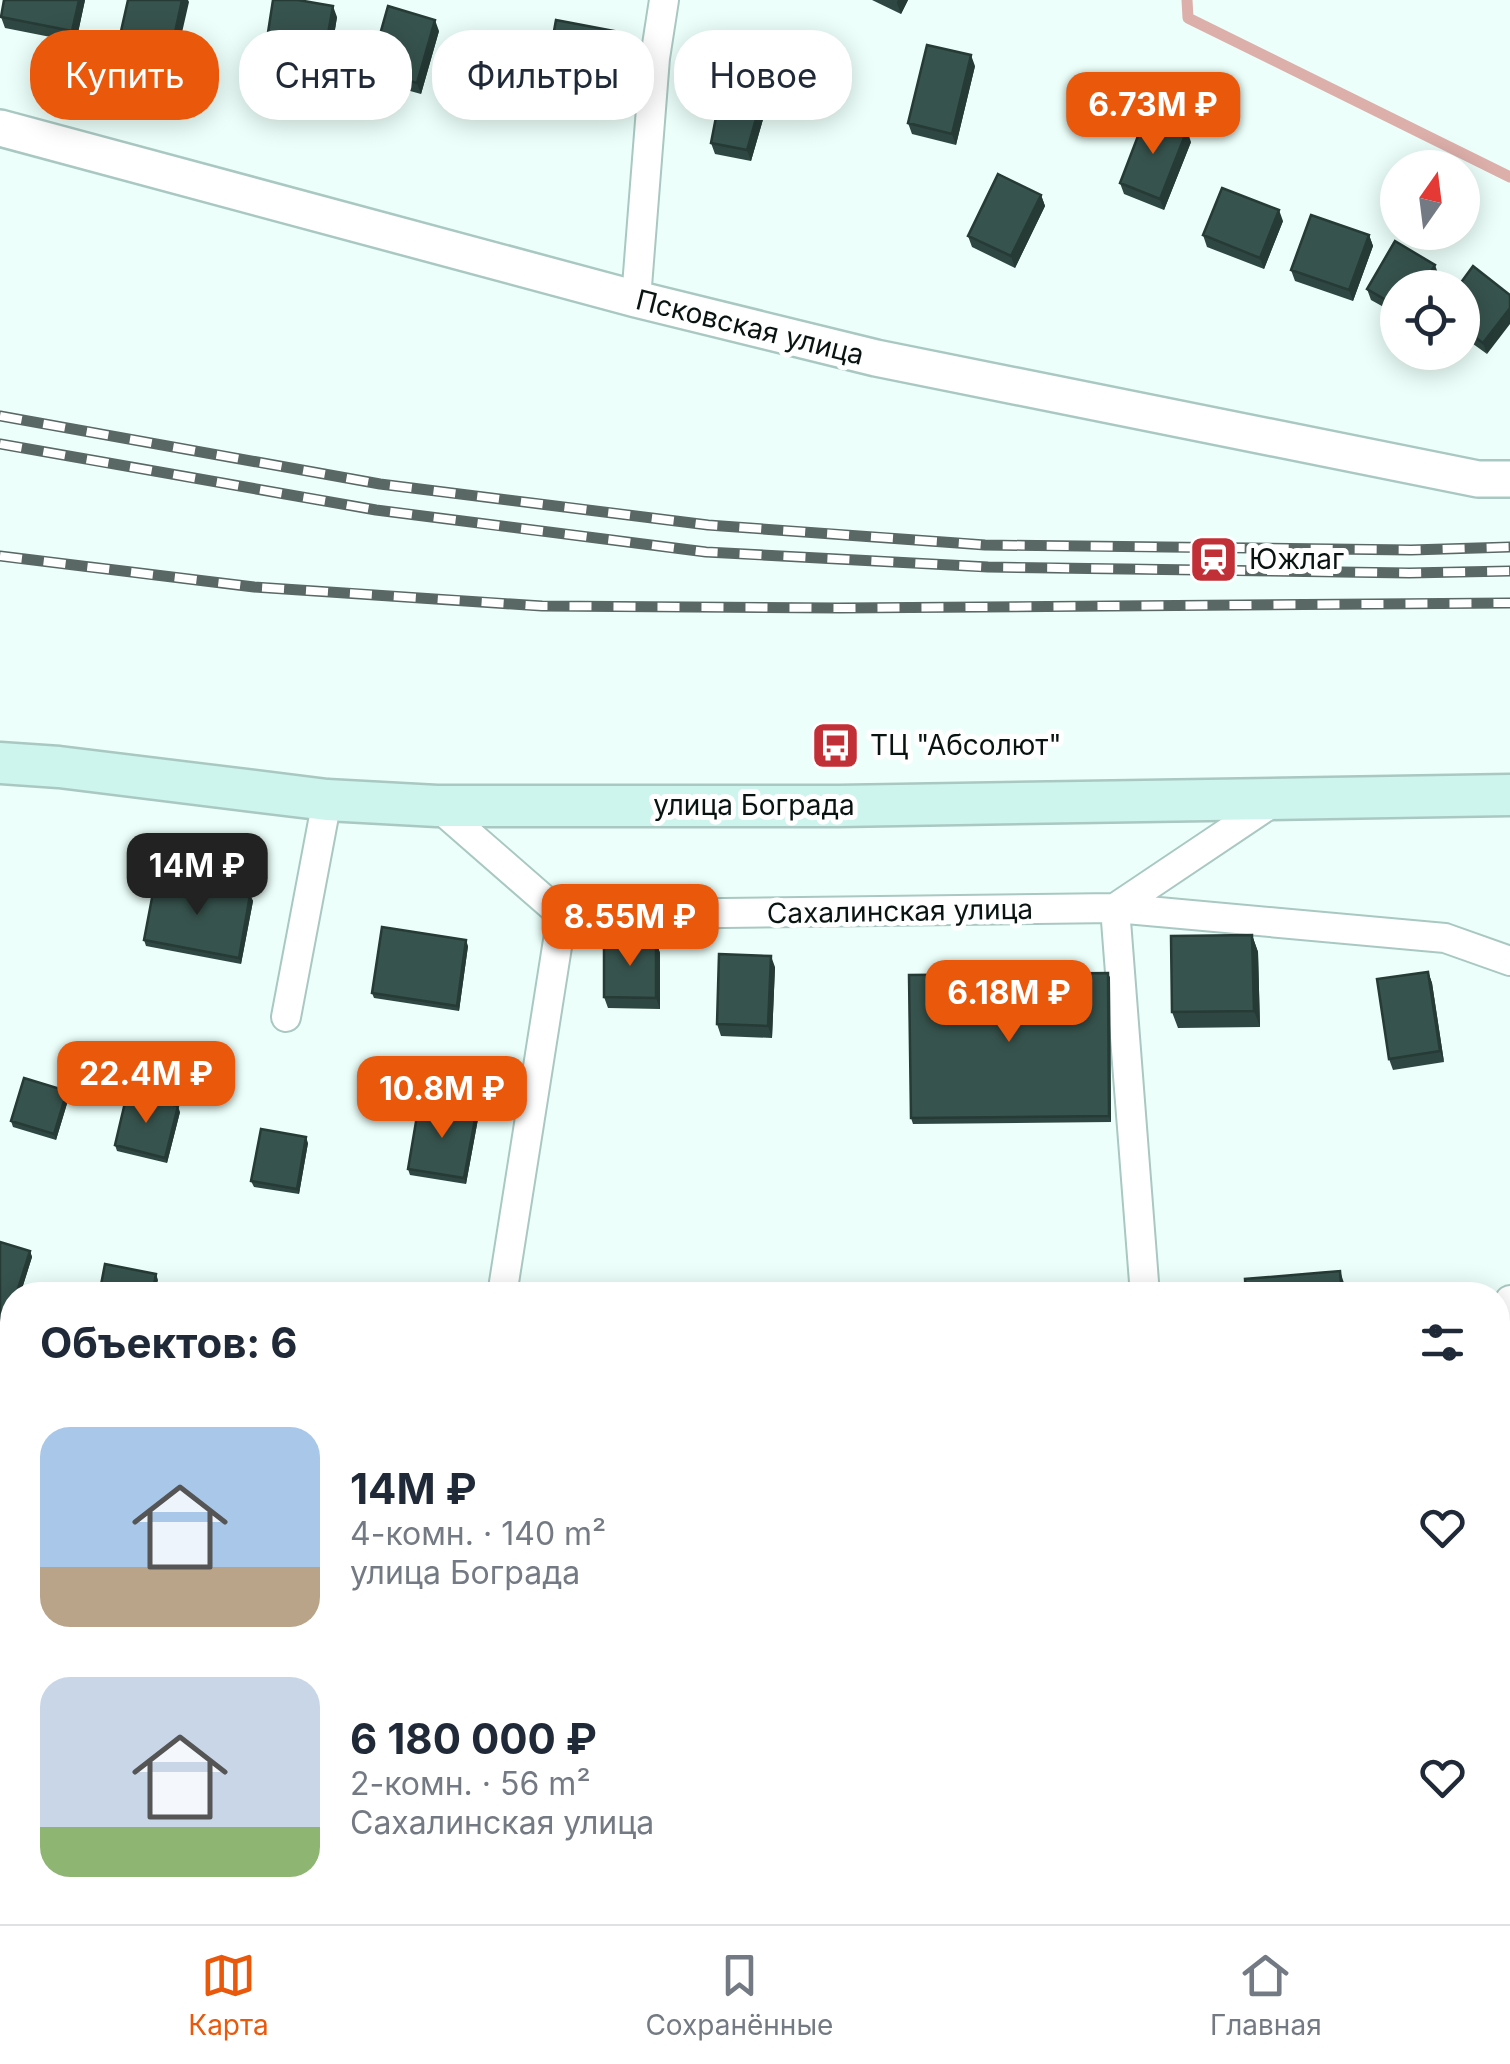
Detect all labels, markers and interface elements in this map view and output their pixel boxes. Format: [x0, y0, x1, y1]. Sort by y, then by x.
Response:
chip: Купить [30, 30, 219, 120]
chip: Снять [239, 30, 412, 120]
chip: Фильтры [432, 30, 654, 120]
chip: Новое [674, 30, 852, 120]
pin: 6.73M ₽ [1061, 72, 1245, 157]
text: 6.73M ₽ [1088, 85, 1218, 124]
north arrow [1380, 150, 1480, 250]
map controls [1380, 150, 1480, 370]
button: locate [1380, 270, 1480, 370]
street label: Псковская улица [632, 282, 868, 372]
station icon: Южлаг [1188, 533, 1240, 585]
place label: Южлаг [1249, 542, 1344, 576]
bus stop icon: ТЦ "Абсолют" [809, 719, 861, 771]
place label: ТЦ "Абсолют" [870, 728, 1061, 762]
street label: улица Бограда [653, 788, 855, 822]
pin: 14M ₽ [127, 833, 267, 918]
text: 14M ₽ [149, 846, 245, 885]
pin: 8.55M ₽ [538, 884, 722, 969]
street label: Сахалинская улица [767, 892, 1033, 930]
text: 8.55M ₽ [564, 897, 696, 936]
pin: 6.18M ₽ [917, 960, 1101, 1045]
text: 6.18M ₽ [947, 973, 1071, 1012]
pin: 22.4M ₽ [54, 1041, 238, 1126]
text: 22.4M ₽ [79, 1054, 213, 1093]
pin: 10.8M ₽ [350, 1056, 534, 1141]
text: 10.8M ₽ [379, 1069, 505, 1108]
icon: filters [1415, 1315, 1470, 1370]
text: Объектов: 6 [40, 1317, 298, 1368]
text: 14M ₽ [350, 1463, 477, 1514]
icon: home [120, 1467, 240, 1587]
icon: heart [1415, 1500, 1470, 1555]
text: 4-комн. · 140 m² [350, 1514, 606, 1553]
text: улица Бограда [350, 1553, 580, 1592]
text: 6 180 000 ₽ [350, 1713, 597, 1764]
icon: home [120, 1717, 240, 1837]
icon: heart [1415, 1750, 1470, 1805]
text: 2-комн. · 56 m² [350, 1764, 591, 1803]
text: Сахалинская улица [350, 1803, 654, 1842]
tab: Карта [188, 1948, 269, 2042]
tab: Сохранённые [645, 1948, 833, 2042]
tab: Главная [1210, 1948, 1322, 2042]

